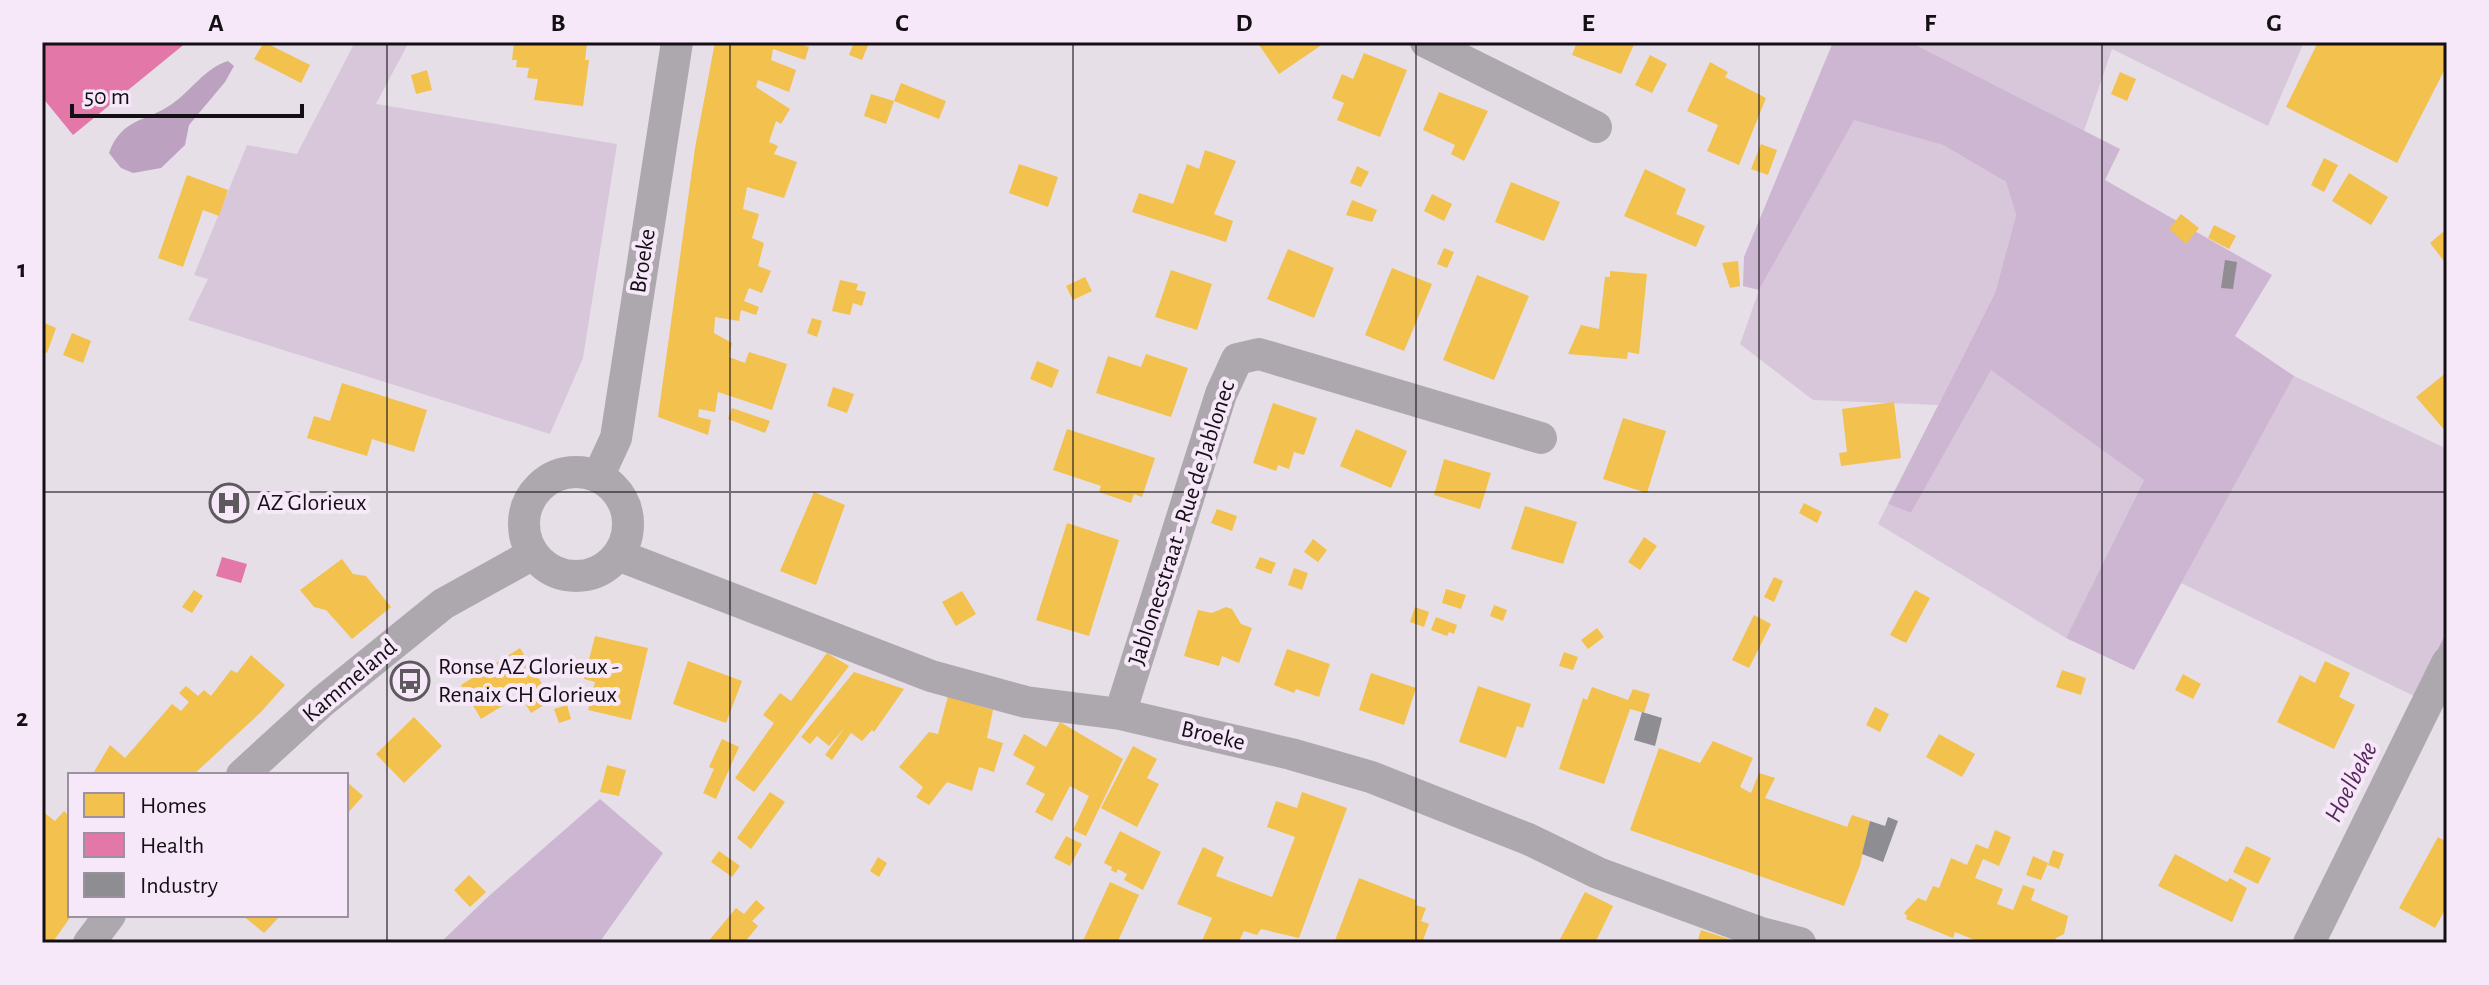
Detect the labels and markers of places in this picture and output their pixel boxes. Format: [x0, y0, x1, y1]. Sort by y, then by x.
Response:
hospital icon: AZ Glorieux [208, 482, 250, 524]
place label: AZ Glorieux [257, 491, 367, 515]
place label: Ronse AZ Glorieux - Renaix CH Glorieux [438, 655, 619, 707]
bus stop icon: Ronse AZ Glorieux - Renaix CH Glorieux [389, 660, 431, 702]

